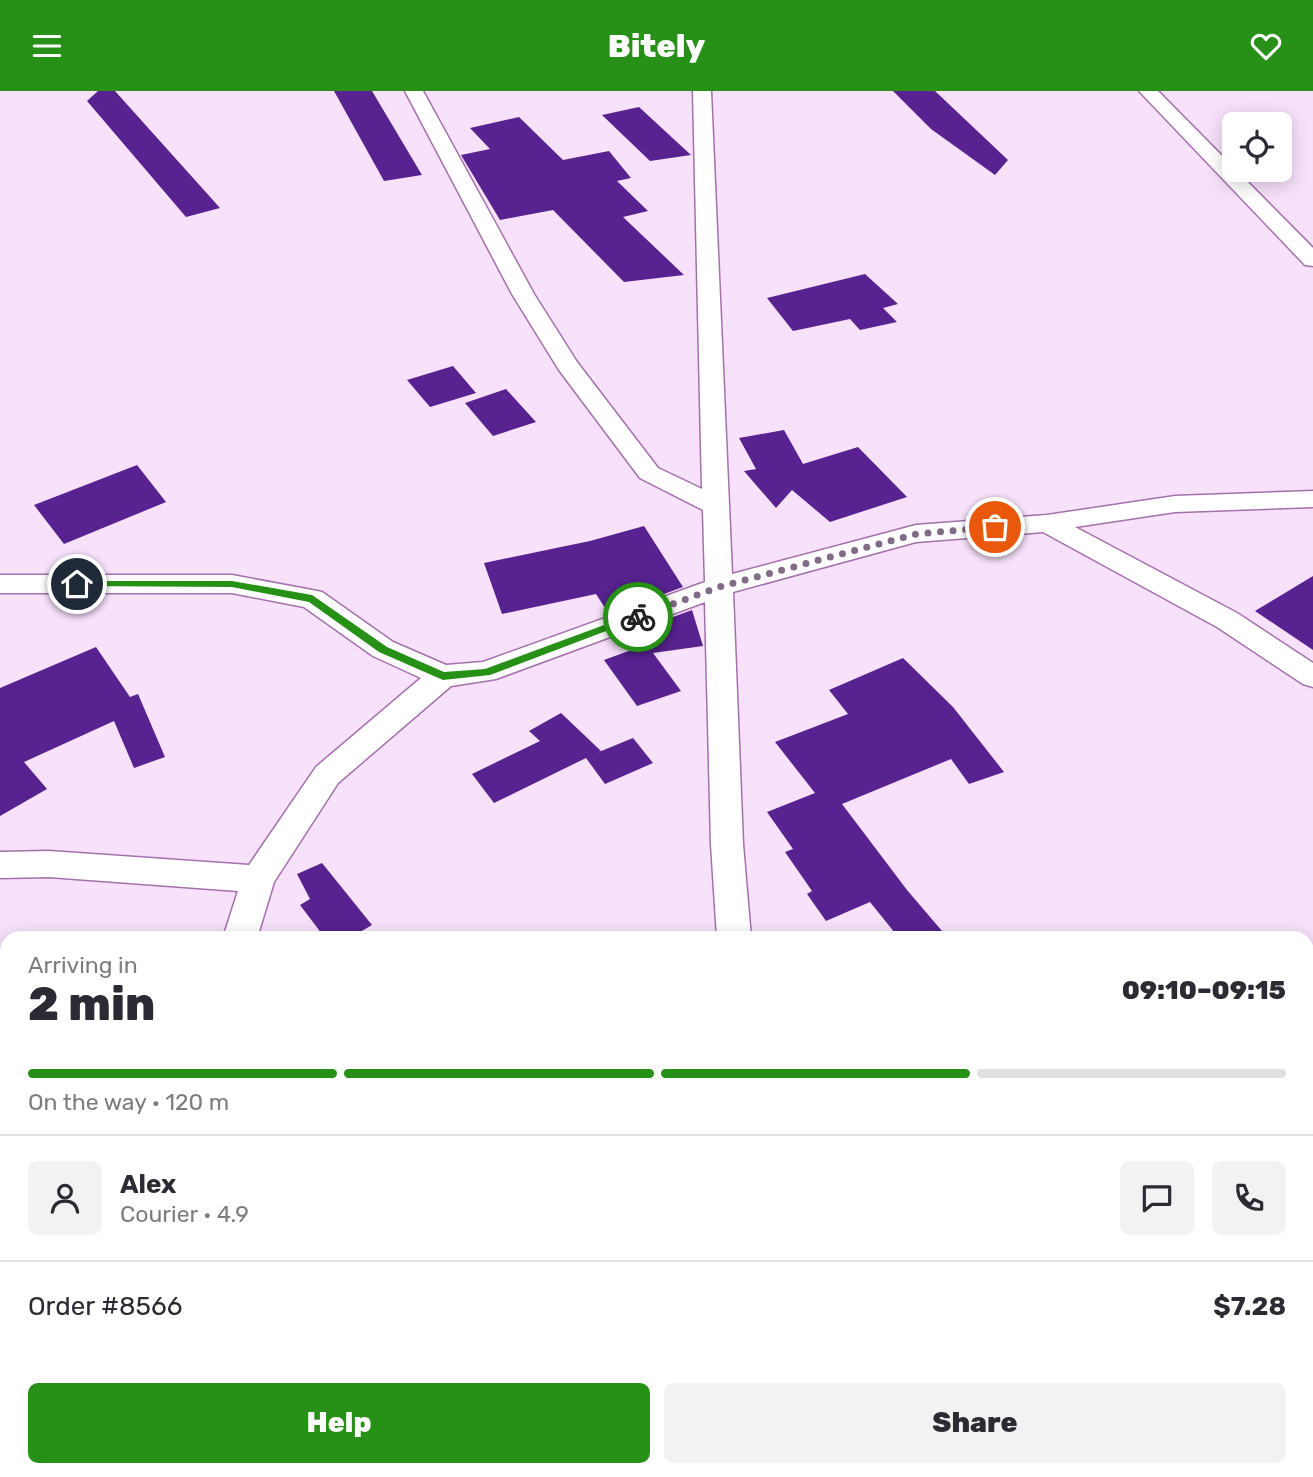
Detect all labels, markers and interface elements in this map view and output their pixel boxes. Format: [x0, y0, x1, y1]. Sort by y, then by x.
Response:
icon: menu [28, 27, 66, 65]
text: Bitely [608, 27, 705, 65]
icon: heart [1247, 27, 1285, 65]
map controls [1222, 112, 1292, 182]
button: locate [1222, 112, 1292, 182]
pin [965, 497, 1025, 557]
icon: bag [976, 508, 1014, 546]
pin [47, 554, 107, 614]
icon: home [58, 565, 96, 603]
courier [603, 582, 673, 652]
icon: bike [619, 598, 657, 636]
text: Arriving in [28, 951, 138, 979]
text: 09:10–09:15 [1122, 975, 1286, 1006]
text: 2 min [28, 977, 155, 1032]
text: On the way · 120 m [28, 1088, 229, 1116]
button: person [28, 1161, 102, 1235]
button: chat [1120, 1161, 1194, 1235]
button: phone [1212, 1161, 1286, 1235]
text: Alex [120, 1169, 176, 1200]
text: Courier · 4.9 [120, 1200, 249, 1228]
text: Order #8566 [28, 1291, 182, 1322]
text: $7.28 [1213, 1291, 1286, 1322]
button: Help [28, 1383, 650, 1463]
button: Share [664, 1383, 1286, 1463]

